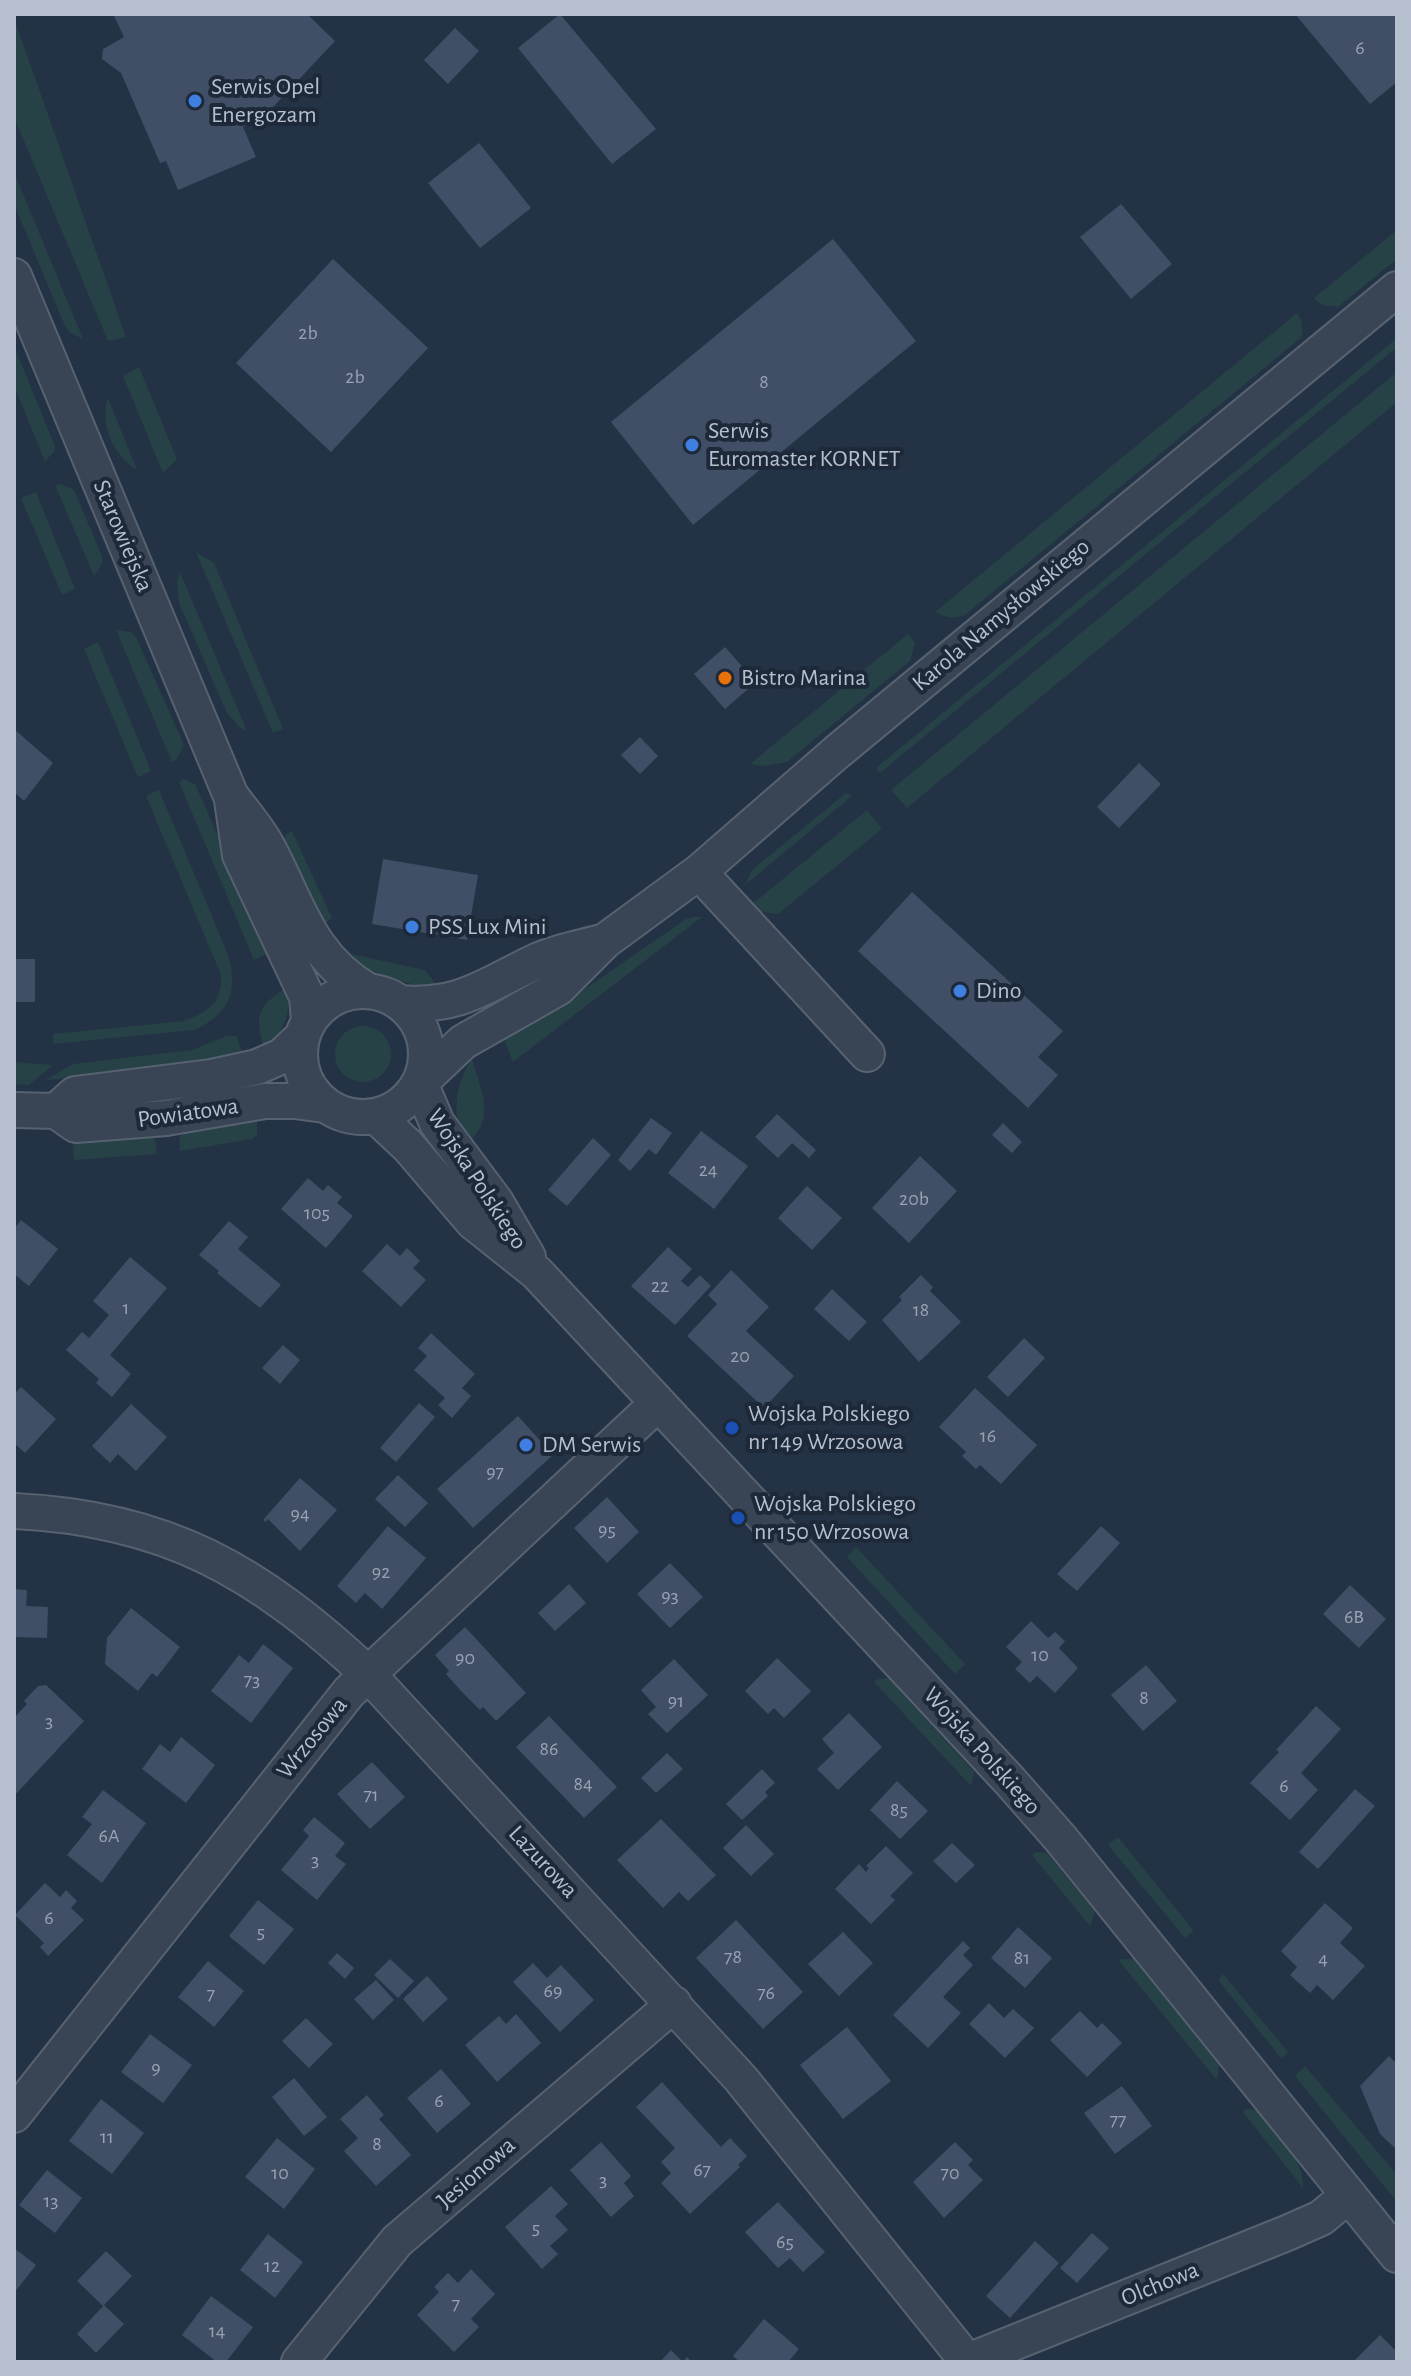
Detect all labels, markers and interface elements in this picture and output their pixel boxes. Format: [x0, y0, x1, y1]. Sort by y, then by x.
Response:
house number: 6 [1355, 36, 1365, 60]
place label: Serwis Opel Energozam [211, 73, 320, 129]
marker: Serwis Opel Energozam [186, 92, 204, 110]
house number: 2b [298, 321, 318, 345]
house number: 2b [345, 365, 365, 389]
house number: 8 [759, 370, 769, 394]
place label: Serwis Euromaster KORNET [708, 417, 901, 473]
marker: Serwis Euromaster KORNET [683, 436, 701, 454]
street label: Starowiejska [87, 476, 159, 596]
street label: Karola Namysłowskiego [906, 532, 1096, 698]
place label: Bistro Marina [741, 664, 866, 692]
marker: Bistro Marina [716, 669, 734, 687]
place label: PSS Lux Mini [428, 913, 547, 941]
marker: PSS Lux Mini [403, 918, 421, 936]
place label: Dino [976, 977, 1021, 1005]
marker: Dino [951, 982, 969, 1000]
street label: Powiatowa [136, 1092, 240, 1134]
street label: Wojska Polskiego [421, 1103, 533, 1255]
house number: 24 [699, 1158, 717, 1182]
house number: 20b [899, 1187, 929, 1211]
house number: 105 [304, 1201, 330, 1225]
house number: 22 [651, 1274, 669, 1298]
house number: 1 [123, 1296, 129, 1320]
house number: 18 [913, 1298, 929, 1322]
house number: 20 [730, 1344, 750, 1368]
place label: Wojska Polskiego nr 149 Wrzosowa [748, 1400, 910, 1456]
marker: Wojska Polskiego nr 149 Wrzosowa [723, 1419, 741, 1437]
house number: 16 [980, 1424, 996, 1448]
place label: DM Serwis [542, 1431, 641, 1459]
marker: DM Serwis [517, 1436, 535, 1454]
house number: 97 [486, 1460, 504, 1484]
place label: Wojska Polskiego nr 150 Wrzosowa [754, 1490, 916, 1546]
house number: 94 [290, 1502, 310, 1526]
marker: Wojska Polskiego nr 150 Wrzosowa [729, 1509, 747, 1527]
house number: 95 [598, 1518, 616, 1542]
house number: 92 [372, 1560, 390, 1584]
house number: 93 [661, 1584, 679, 1608]
house number: 6B [1344, 1605, 1364, 1629]
house number: 10 [1031, 1643, 1049, 1667]
house number: 90 [455, 1646, 475, 1670]
house number: 73 [244, 1668, 260, 1692]
street label: Wojska Polskiego [917, 1681, 1047, 1821]
house number: 8 [1139, 1686, 1149, 1710]
house number: 91 [668, 1689, 684, 1713]
street label: Wrzosowa [270, 1691, 354, 1785]
house number: 3 [45, 1709, 53, 1733]
house number: 86 [540, 1737, 558, 1761]
house number: 84 [573, 1772, 593, 1796]
house number: 6 [1279, 1774, 1289, 1798]
house number: 71 [363, 1783, 379, 1807]
house number: 85 [890, 1798, 908, 1822]
street label: Lazurowa [502, 1820, 584, 1904]
house number: 6A [99, 1824, 119, 1848]
house number: 3 [311, 1848, 319, 1872]
house number: 6 [44, 1906, 54, 1930]
house number: 5 [257, 1920, 265, 1944]
house number: 78 [724, 1945, 742, 1969]
house number: 81 [1014, 1946, 1030, 1970]
house number: 4 [1318, 1947, 1328, 1971]
house number: 69 [544, 1979, 562, 2003]
house number: 76 [757, 1981, 775, 2005]
house number: 7 [207, 1982, 215, 2006]
house number: 9 [151, 2056, 161, 2080]
house number: 6 [434, 2089, 444, 2113]
house number: 77 [1110, 2108, 1126, 2132]
house number: 11 [100, 2125, 114, 2149]
street label: Jesionowa [431, 2131, 521, 2215]
house number: 8 [372, 2132, 382, 2156]
house number: 67 [693, 2158, 711, 2182]
house number: 10 [271, 2161, 289, 2185]
house number: 70 [941, 2161, 959, 2185]
house number: 3 [599, 2168, 607, 2192]
house number: 13 [43, 2189, 59, 2213]
house number: 5 [532, 2216, 540, 2240]
house number: 65 [776, 2230, 794, 2254]
house number: 12 [264, 2254, 280, 2278]
street label: Olchowa [1117, 2255, 1203, 2313]
house number: 7 [452, 2292, 460, 2316]
house number: 14 [209, 2319, 225, 2343]

